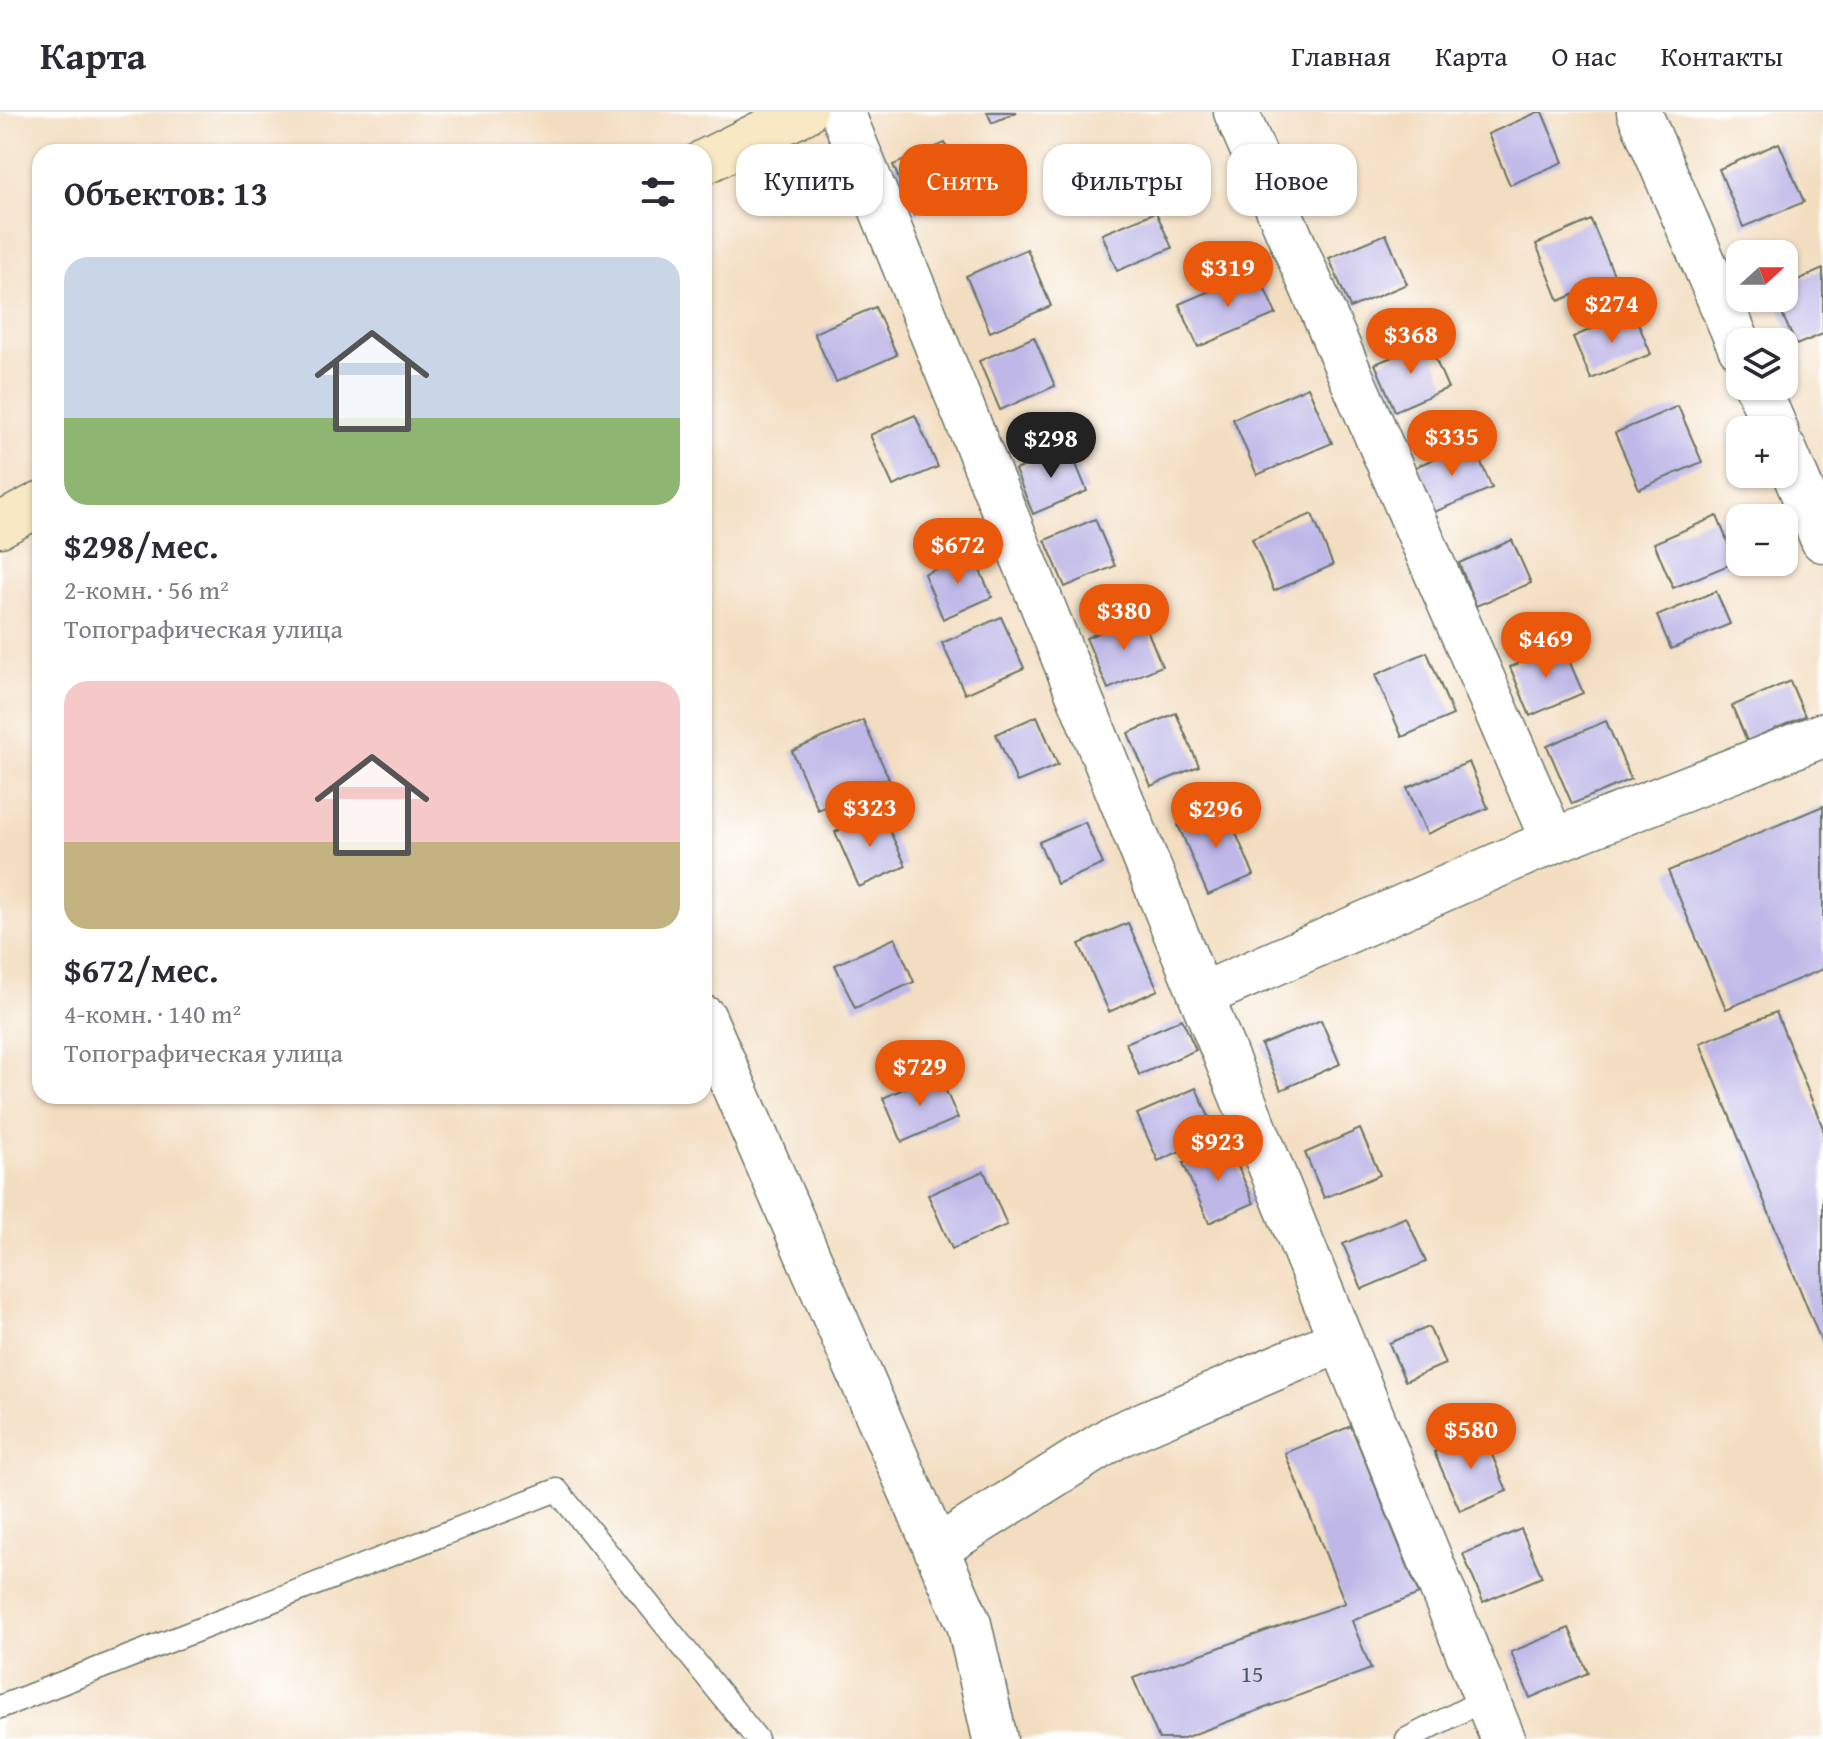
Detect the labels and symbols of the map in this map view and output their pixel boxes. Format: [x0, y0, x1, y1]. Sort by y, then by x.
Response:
north arrow [1726, 240, 1798, 312]
pin: $319 [1181, 241, 1275, 309]
pin: $274 [1565, 277, 1659, 345]
pin: $368 [1364, 308, 1458, 376]
pin: $335 [1405, 410, 1499, 478]
pin: $298 [1004, 412, 1098, 480]
pin: $672 [911, 518, 1005, 586]
pin: $380 [1077, 584, 1171, 652]
pin: $469 [1499, 612, 1593, 680]
pin: $323 [823, 781, 917, 849]
pin: $296 [1169, 782, 1263, 850]
pin: $729 [873, 1040, 967, 1108]
pin: $923 [1171, 1115, 1265, 1183]
pin: $580 [1424, 1403, 1518, 1471]
house number: 15 [1240, 1656, 1264, 1691]

